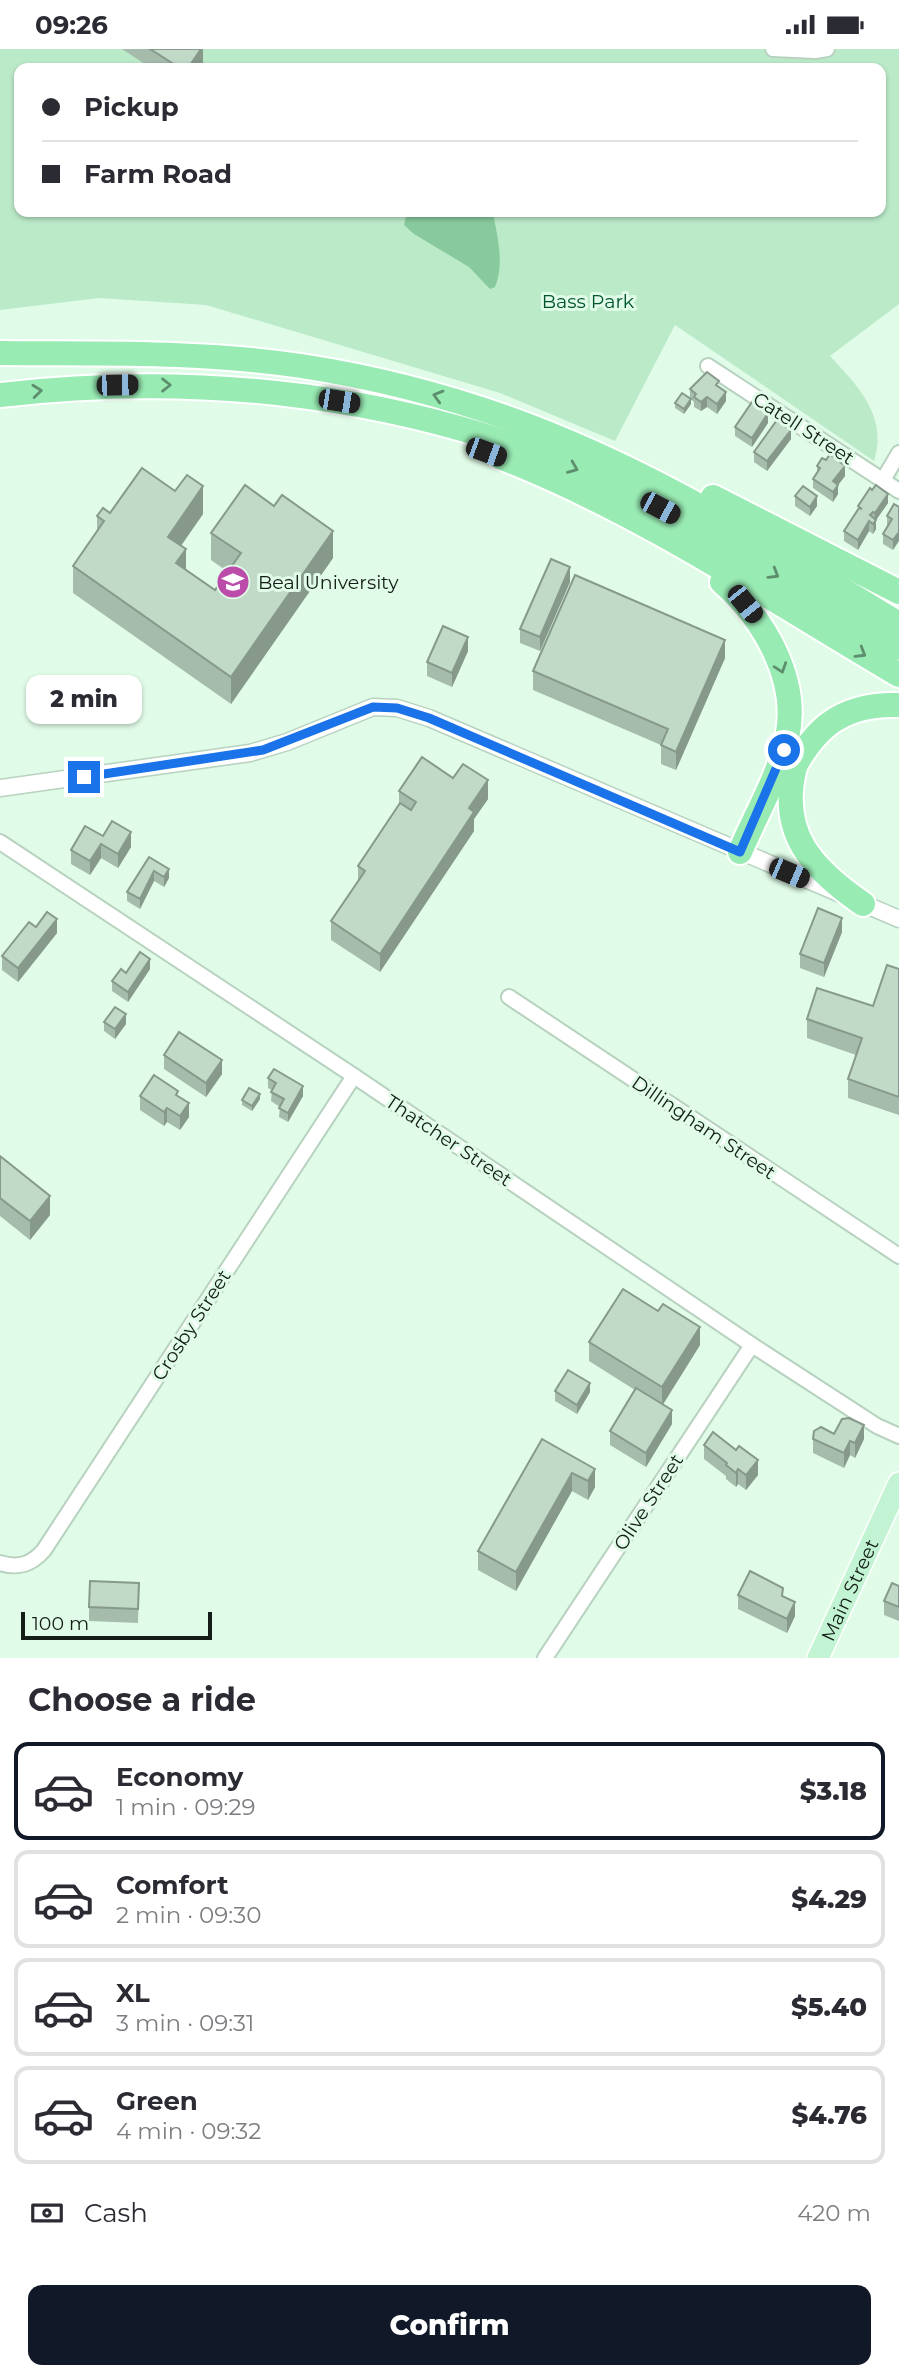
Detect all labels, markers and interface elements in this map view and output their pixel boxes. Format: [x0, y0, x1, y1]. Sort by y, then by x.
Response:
text: 09:26 [35, 9, 108, 41]
text: Pickup [84, 91, 179, 123]
text: Farm Road [84, 158, 232, 190]
park label: Bass Park [542, 290, 635, 313]
car [96, 374, 139, 396]
one-way arrow [162, 377, 172, 393]
one-way arrow [32, 384, 43, 399]
car [317, 387, 362, 415]
street label: Catell Street [749, 387, 859, 470]
one-way arrow [433, 390, 445, 405]
car [463, 435, 510, 469]
one-way arrow [567, 459, 579, 473]
car [637, 489, 684, 527]
school or university icon: Beal University [214, 563, 252, 601]
one-way arrow [767, 566, 780, 579]
place label: Beal University [258, 571, 399, 594]
car [724, 581, 767, 627]
one-way arrow [853, 645, 866, 658]
one-way arrow [773, 662, 787, 674]
callout: 2 min [26, 675, 142, 725]
text: 2 min [50, 685, 118, 713]
route start [768, 734, 800, 766]
route end [68, 761, 100, 793]
car [766, 855, 813, 891]
street label: Dillingham Street [627, 1071, 780, 1184]
street label: Thatcher Street [381, 1090, 516, 1191]
street label: Crosby Street [147, 1265, 236, 1385]
street label: Olive Street [609, 1450, 688, 1555]
street label: Main Street [816, 1535, 884, 1645]
scale bar [21, 1609, 212, 1641]
text: 100 m [32, 1612, 89, 1635]
text: Choose a ride [28, 1680, 256, 1719]
icon: car [32, 1760, 95, 1823]
text: Economy [116, 1761, 243, 1793]
text: $3.18 [800, 1775, 867, 1807]
text: 1 min · 09:29 [116, 1793, 256, 1821]
icon: car [32, 1868, 95, 1931]
text: Comfort [116, 1869, 228, 1901]
text: $4.29 [791, 1883, 867, 1915]
text: 2 min · 09:30 [116, 1901, 261, 1929]
icon: car [32, 1976, 95, 2039]
text: XL [116, 1977, 150, 2009]
text: $5.40 [791, 1991, 867, 2023]
text: 3 min · 09:31 [116, 2009, 254, 2037]
icon: car [32, 2084, 95, 2147]
text: Green [116, 2085, 198, 2117]
text: $4.76 [792, 2099, 867, 2131]
text: 4 min · 09:32 [116, 2117, 261, 2145]
icon: cash [28, 2194, 66, 2232]
text: Cash [84, 2197, 148, 2229]
text: 420 m [797, 2199, 871, 2227]
button: Confirm [28, 2285, 871, 2365]

